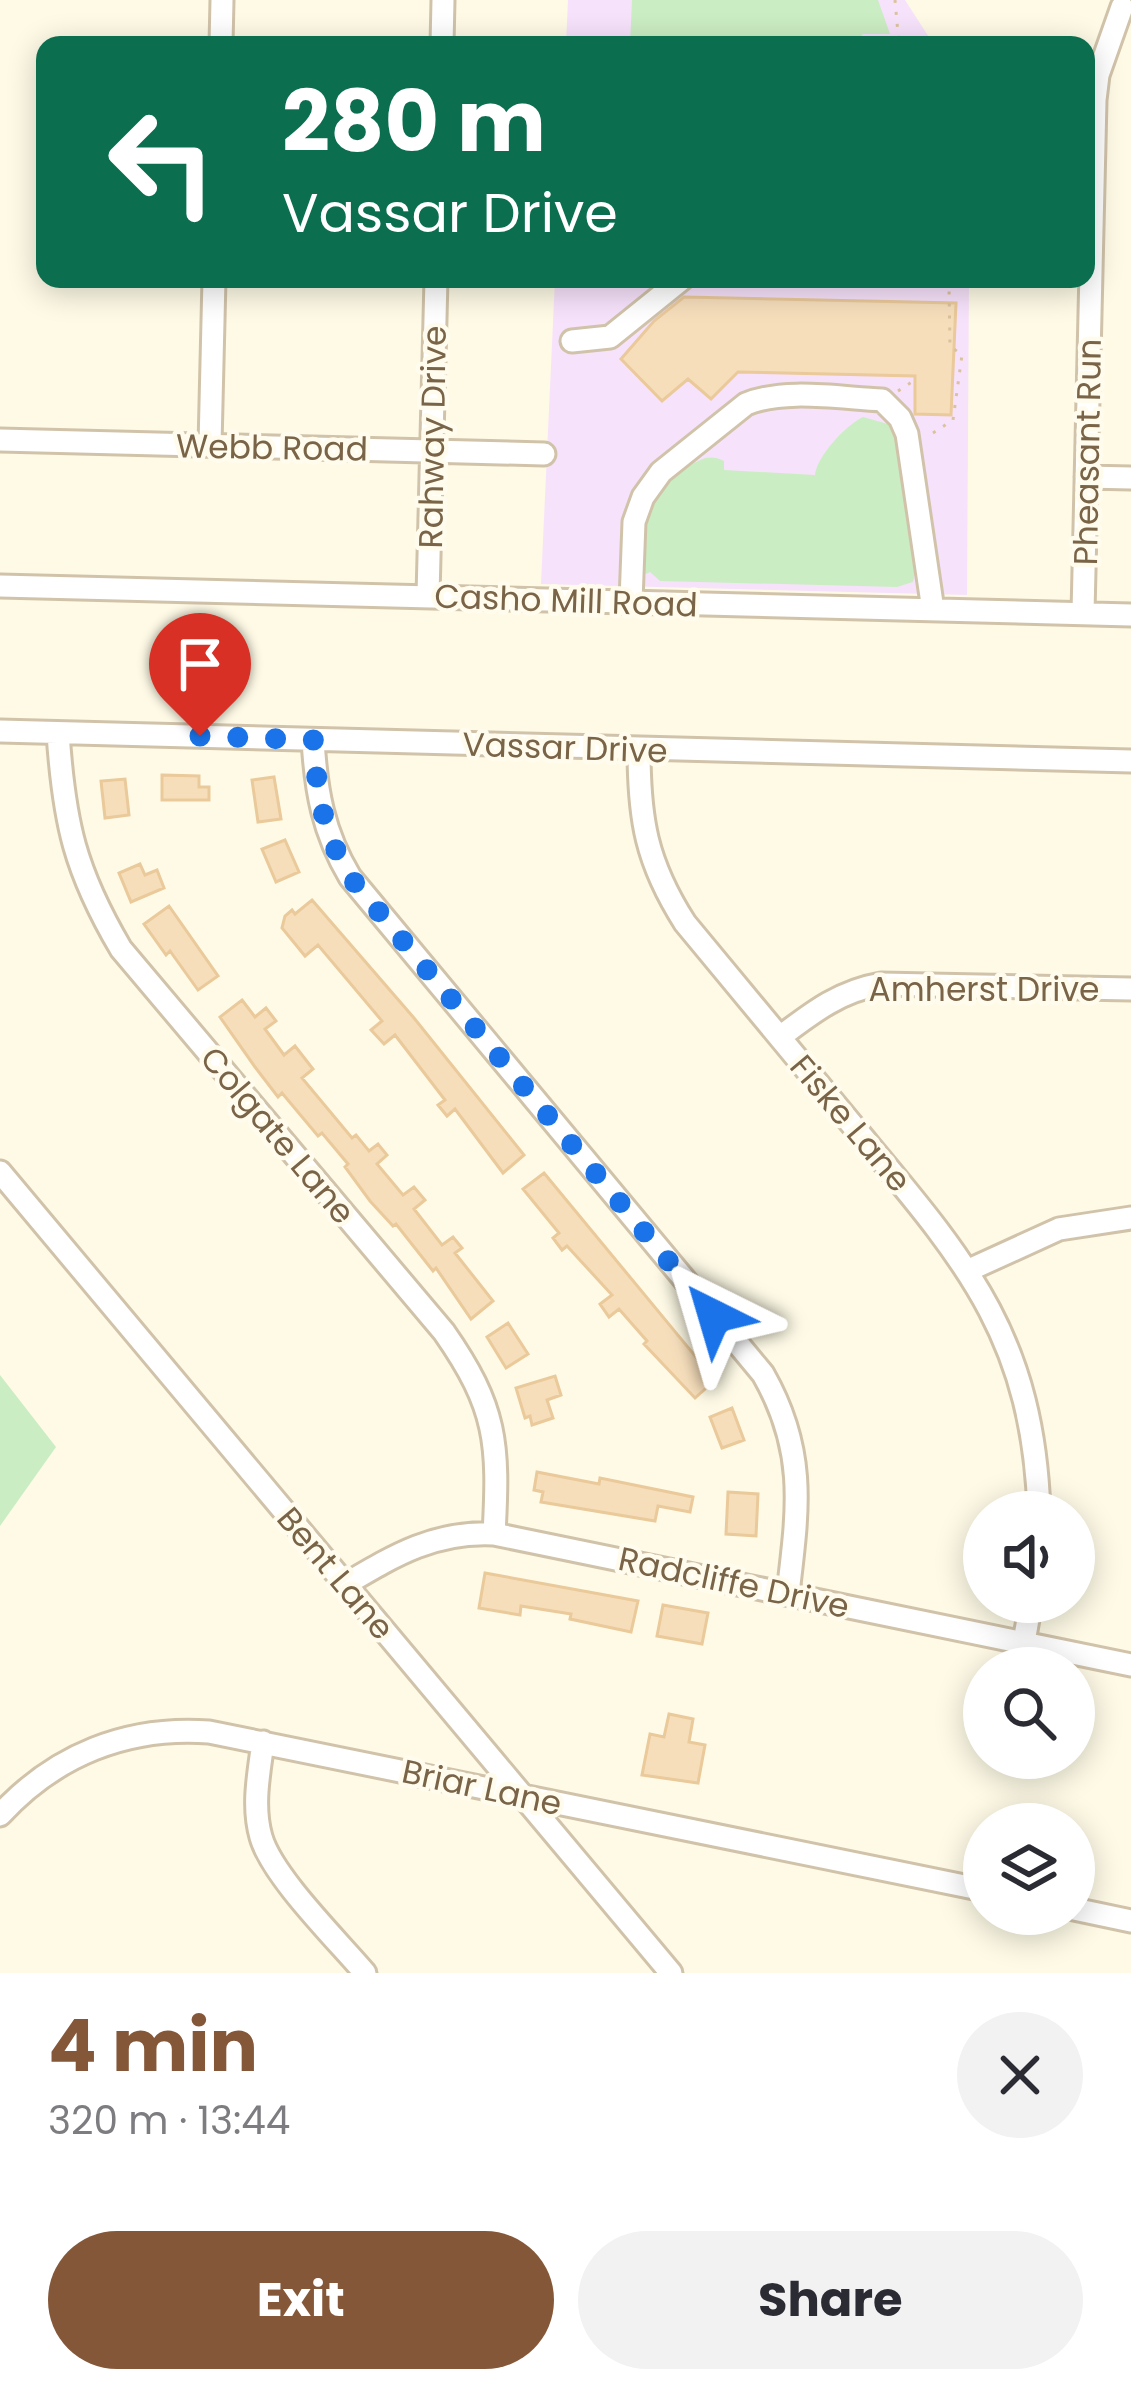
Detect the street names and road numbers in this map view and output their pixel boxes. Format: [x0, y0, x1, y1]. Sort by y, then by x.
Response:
street label: Rahway Drive [407, 325, 458, 549]
street label: Pheasant Run [1062, 338, 1113, 566]
street label: Webb Road [176, 422, 368, 473]
street label: Casho Mill Road [434, 572, 698, 629]
street label: Vassar Drive [462, 720, 668, 775]
street label: Amherst Drive [869, 966, 1099, 1013]
street label: Colgate Lane [189, 1036, 366, 1234]
street label: Fiske Lane [779, 1044, 922, 1202]
street label: Bent Lane [266, 1497, 405, 1650]
street label: Radcliffe Drive [614, 1535, 854, 1630]
street label: Briar Lane [398, 1748, 566, 1827]

